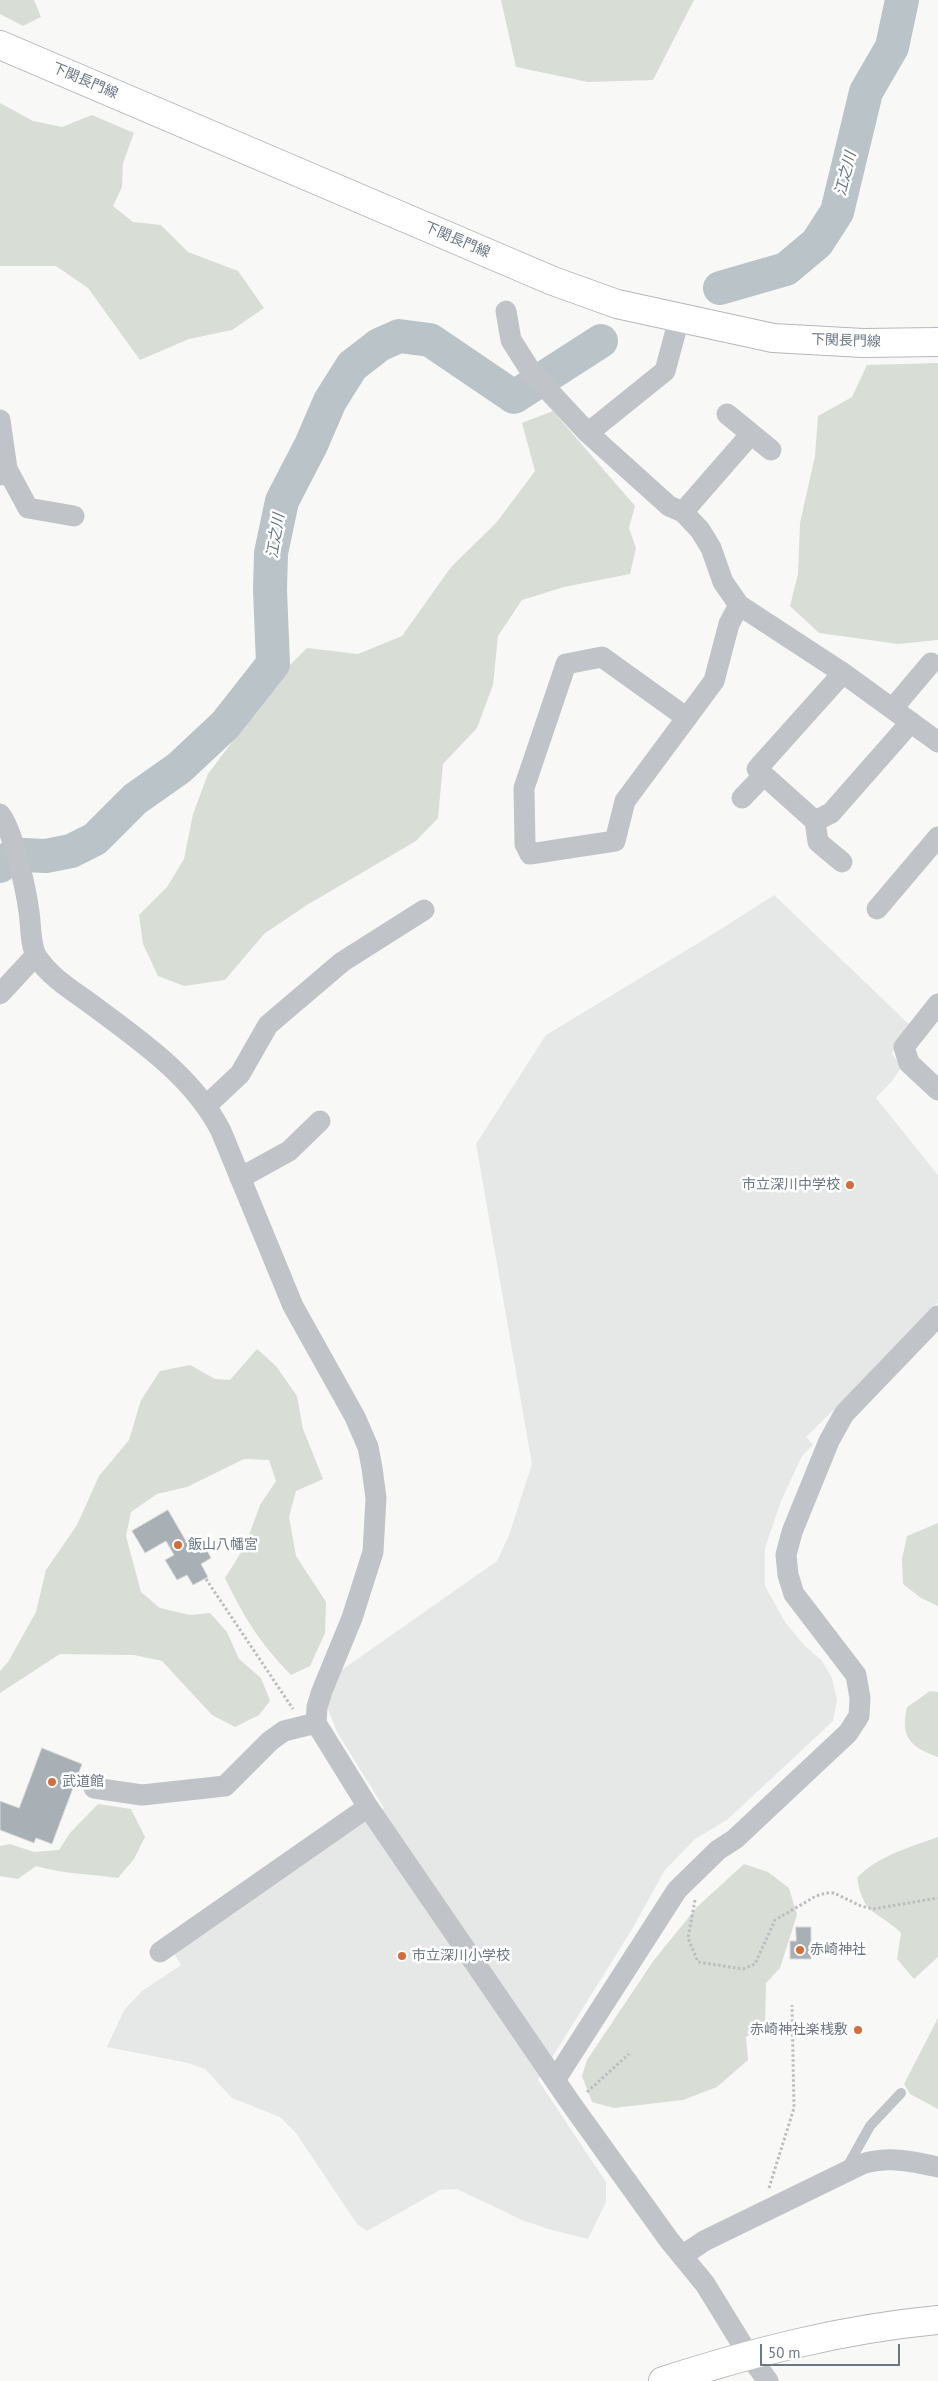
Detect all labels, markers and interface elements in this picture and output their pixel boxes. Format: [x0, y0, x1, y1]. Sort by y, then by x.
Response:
street label: 下関長門線 [50, 60, 120, 102]
water label: 江之川 [832, 150, 860, 198]
street label: 下関長門線 [422, 219, 492, 261]
street label: 下関長門線 [811, 331, 881, 351]
water label: 江之川 [264, 512, 288, 560]
place label: 市立深川中学校 [742, 1177, 840, 1193]
marker: 市立深川中学校 [844, 1179, 856, 1191]
place label: 飯山八幡宮 [188, 1537, 258, 1553]
marker: 飯山八幡宮 [172, 1539, 184, 1551]
place label: 武道館 [62, 1774, 104, 1790]
marker: 武道館 [46, 1776, 58, 1788]
place label: 赤崎神社 [810, 1942, 866, 1958]
marker: 赤崎神社 [794, 1944, 806, 1956]
place label: 市立深川小学校 [412, 1948, 510, 1964]
marker: 市立深川小学校 [396, 1950, 408, 1962]
place label: 赤崎神社楽桟敷 [750, 2022, 848, 2038]
marker: 赤崎神社楽桟敷 [852, 2024, 864, 2036]
scale bar [763, 2334, 903, 2366]
text: 50 m [768, 2343, 801, 2362]

